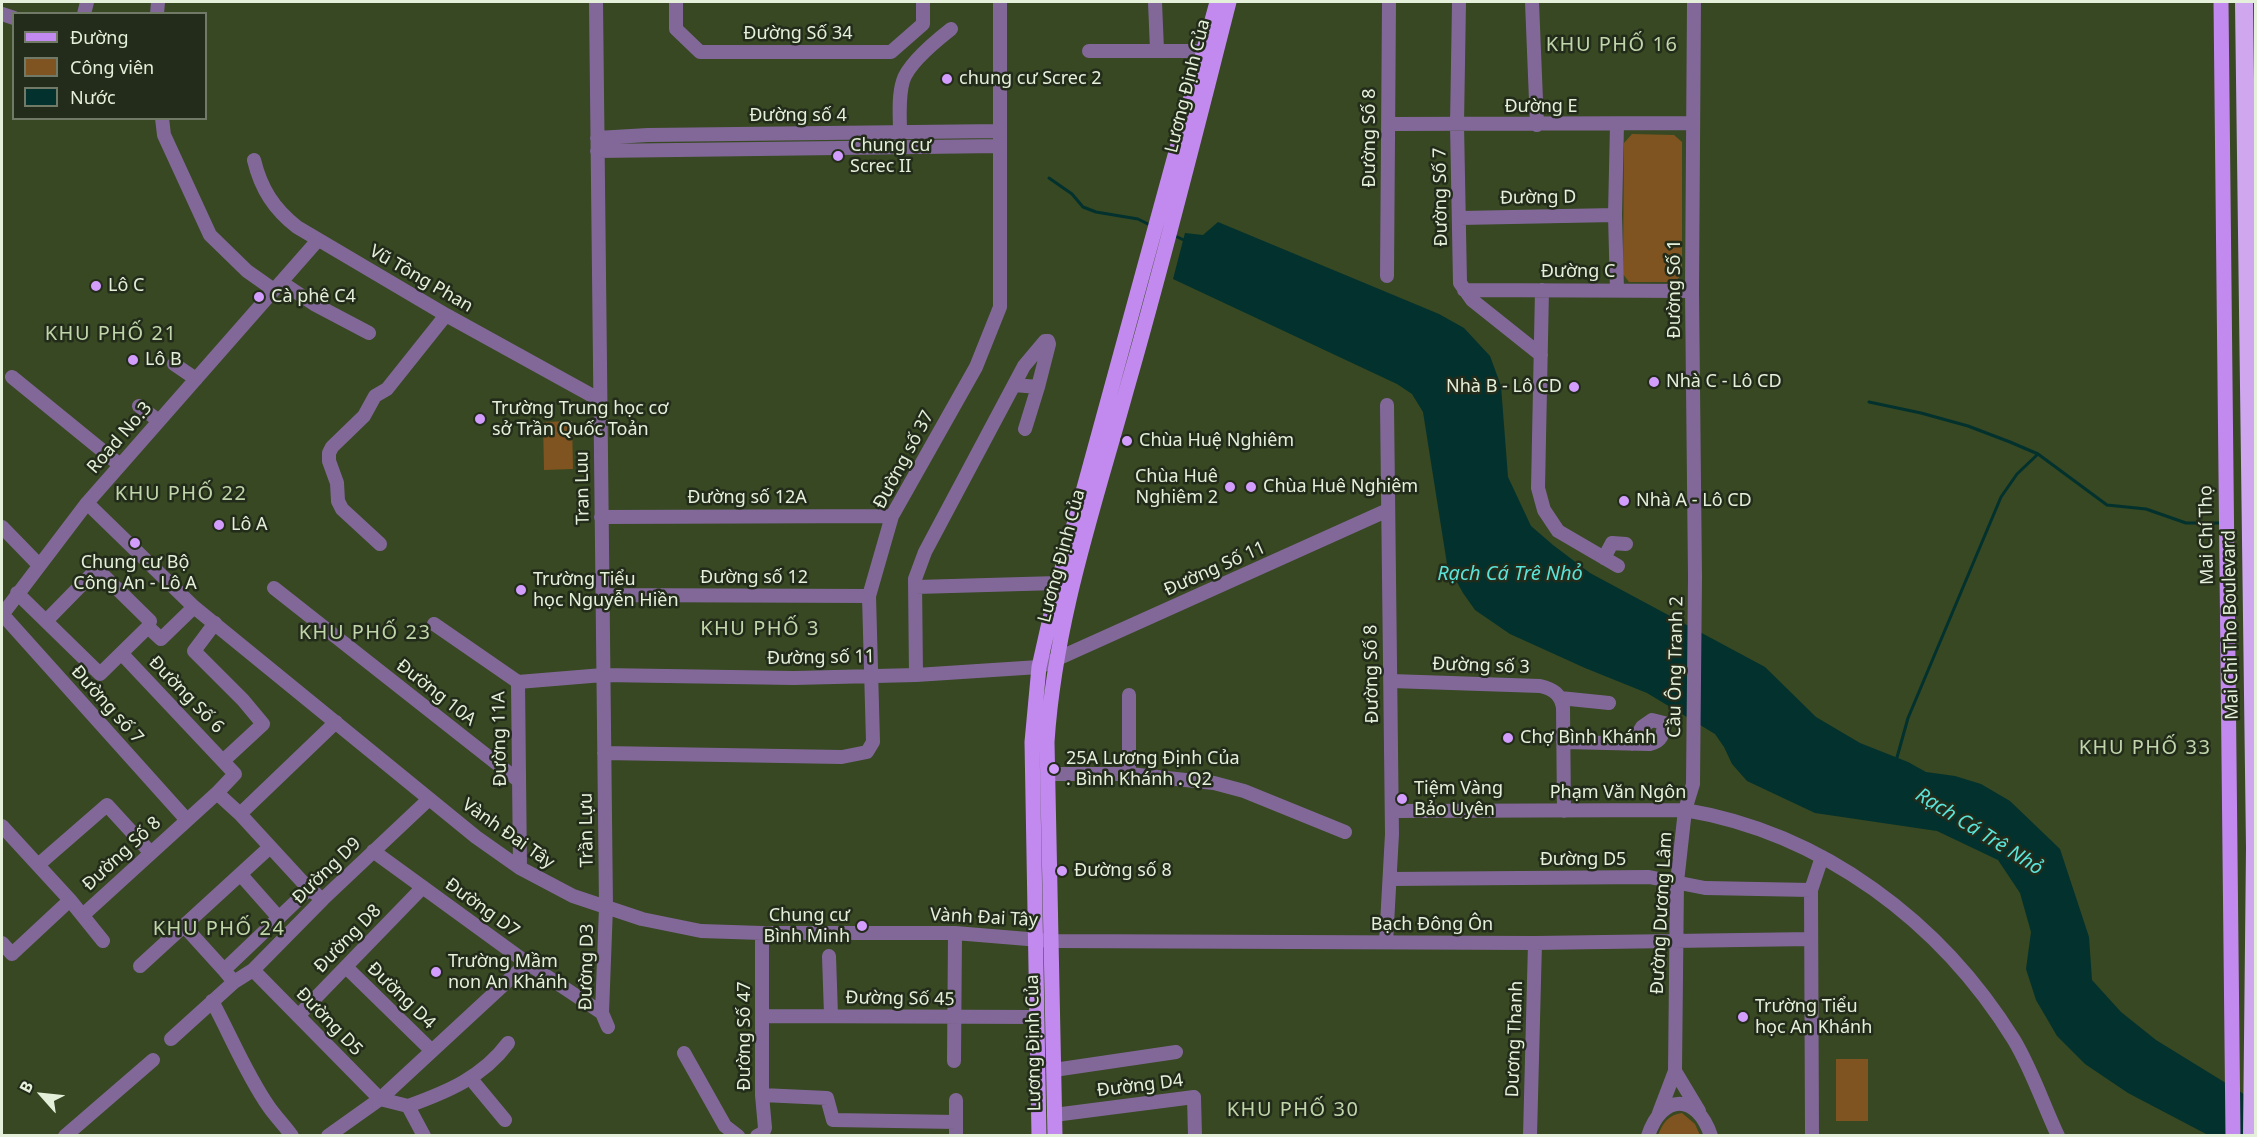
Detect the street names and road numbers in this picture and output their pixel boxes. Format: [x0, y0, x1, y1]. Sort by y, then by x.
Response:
street label: Lương Định Của [1161, 17, 1215, 155]
street label: Đường Số 34 [743, 23, 853, 45]
street label: Đường Số 8 [1359, 89, 1381, 187]
street label: Đường E [1504, 96, 1578, 118]
street label: Đường số 4 [749, 105, 847, 127]
street label: Đường Số 7 [1429, 147, 1453, 247]
street label: Đường D [1500, 187, 1576, 209]
street label: Đường Số 1 [1664, 240, 1686, 338]
street label: Vũ Tông Phan [365, 241, 477, 317]
street label: Đường C [1541, 261, 1615, 283]
street label: Road No.3 [83, 398, 157, 478]
street label: Đường số 37 [869, 407, 939, 513]
street label: Tran Luu [572, 451, 594, 525]
street label: Mai Chí Thọ [2195, 485, 2219, 585]
street label: Đường số 12A [687, 487, 807, 509]
street label: Lương Định Của [1034, 487, 1090, 625]
street label: Mai Chi Tho Boulevard [2219, 530, 2243, 720]
street label: Đường Số 11 [1161, 537, 1269, 601]
street label: Đường số 12 [700, 567, 808, 589]
street label: Cầu Ông Tranh 2 [1664, 596, 1688, 738]
street label: Đường Số 8 [1360, 624, 1384, 724]
street label: Đường số 11 [767, 646, 875, 670]
street label: Đường Số 6 [144, 652, 228, 738]
street label: Đường số 3 [1432, 654, 1530, 678]
street label: Đường 10A [392, 655, 480, 731]
street label: Đường số 7 [66, 661, 148, 749]
street label: Đường 11A [488, 691, 512, 787]
street label: Phạm Văn Ngôn [1550, 782, 1686, 804]
street label: Trần Lựu [576, 792, 598, 868]
street label: Vành Đai Tây [458, 794, 558, 874]
street label: Đường Số 8 [78, 812, 166, 896]
street label: Đường Dương Lâm [1647, 831, 1677, 995]
street label: Đường D9 [288, 833, 366, 909]
street label: Đường D5 [1540, 849, 1626, 871]
street label: Đường D7 [441, 874, 523, 942]
street label: Đường D8 [310, 900, 386, 978]
street label: Vành Đai Tây [930, 904, 1038, 932]
street label: Bạch Đông Ôn [1371, 914, 1493, 936]
street label: Đường D3 [575, 923, 599, 1011]
street label: Đường D4 [362, 958, 440, 1034]
street label: Lương Định Của [1022, 974, 1046, 1112]
street label: Dương Thanh [1502, 980, 1528, 1098]
street label: Đường Số 47 [734, 981, 756, 1091]
street label: Đường D5 [291, 983, 367, 1061]
street label: Đường Số 45 [845, 987, 955, 1011]
street label: Đường D4 [1096, 1070, 1184, 1102]

